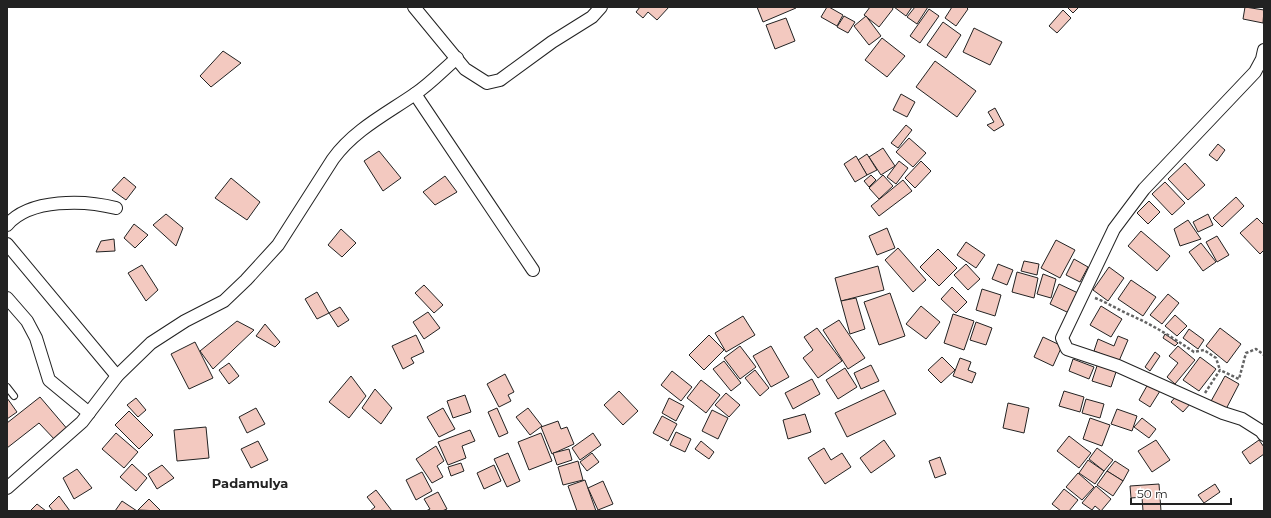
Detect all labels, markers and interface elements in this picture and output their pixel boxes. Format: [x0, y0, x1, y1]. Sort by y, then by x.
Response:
district label: Padamulya [212, 475, 288, 491]
scale bar [1131, 480, 1231, 506]
text: 50 m [1137, 486, 1168, 501]

